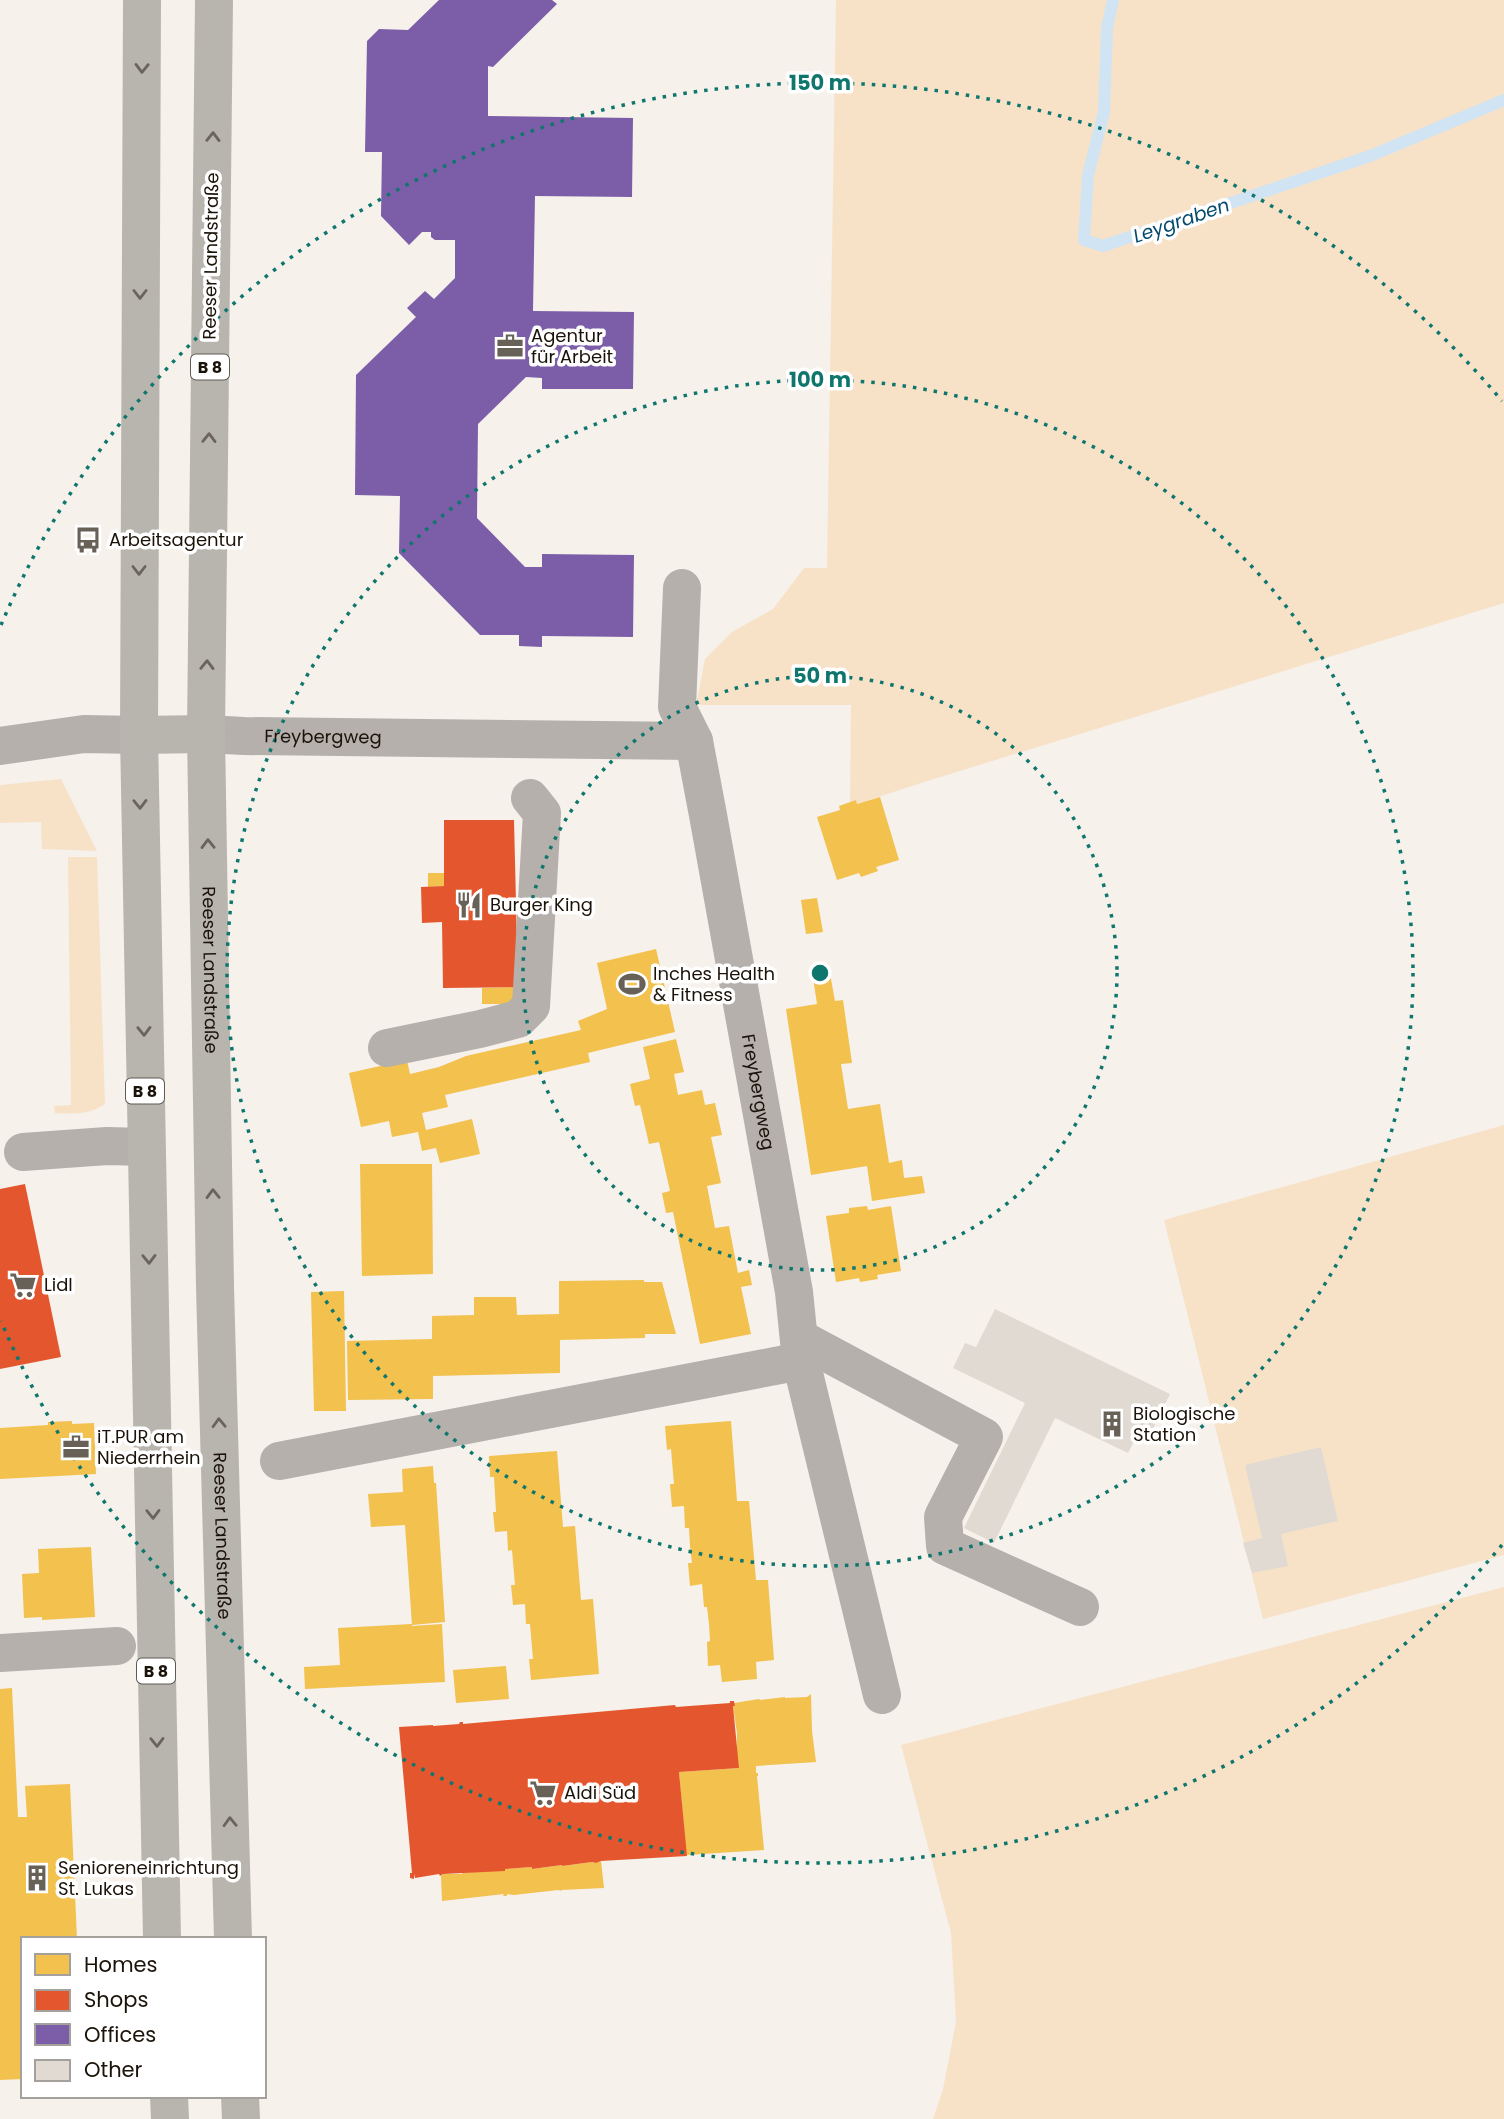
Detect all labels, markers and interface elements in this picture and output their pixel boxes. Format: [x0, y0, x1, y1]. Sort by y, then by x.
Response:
one-way arrow [134, 63, 150, 74]
text: 150 m [789, 68, 851, 97]
one-way arrow [205, 131, 220, 142]
street label: Reeser Landstraße [197, 172, 224, 340]
water label: Leygraben [1129, 191, 1233, 250]
one-way arrow [132, 289, 148, 300]
place label: Agentur für Arbeit [531, 323, 613, 369]
office icon: Agentur für Arbeit [495, 331, 525, 361]
road number: B 8 [191, 354, 229, 380]
text: 100 m [789, 365, 851, 394]
one-way arrow [201, 432, 217, 443]
bus stop icon: Arbeitsagentur [73, 525, 103, 555]
place label: Arbeitsagentur [109, 527, 244, 552]
one-way arrow [131, 566, 147, 576]
one-way arrow [199, 660, 214, 671]
text: 50 m [793, 661, 847, 690]
street label: Freybergweg [264, 723, 382, 750]
one-way arrow [133, 798, 148, 809]
one-way arrow [200, 839, 215, 850]
street label: Reeser Landstraße [196, 886, 224, 1054]
restaurant icon: Burger King [454, 890, 484, 920]
place label: Burger King [490, 892, 593, 917]
place label: Inches Health & Fitness [653, 961, 775, 1007]
centre of rings [808, 961, 832, 985]
sports icon: Inches Health & Fitness [617, 969, 647, 999]
one-way arrow [137, 1026, 152, 1037]
street label: Freybergweg [736, 1032, 781, 1152]
road number: B 8 [126, 1078, 164, 1104]
one-way arrow [206, 1189, 221, 1200]
one-way arrow [141, 1253, 156, 1264]
supermarket icon: Lidl [8, 1270, 38, 1300]
place label: Lidl [44, 1272, 73, 1297]
place label: Biologische Station [1133, 1401, 1236, 1447]
building icon: Biologische Station [1097, 1409, 1127, 1439]
one-way arrow [211, 1417, 226, 1428]
place label: iT.PUR am Niederrhein [97, 1424, 201, 1470]
office icon: iT.PUR am Niederrhein [61, 1432, 91, 1462]
street label: Reeser Landstraße [208, 1452, 237, 1620]
one-way arrow [146, 1509, 161, 1520]
road number: B 8 [137, 1658, 175, 1684]
one-way arrow [150, 1737, 165, 1748]
supermarket icon: Aldi Süd [528, 1778, 558, 1808]
place label: Aldi Süd [564, 1780, 636, 1805]
one-way arrow [222, 1816, 237, 1827]
place label: Senioreneinrichtung St. Lukas [58, 1855, 239, 1901]
building icon: Senioreneinrichtung St. Lukas [22, 1863, 52, 1893]
legend [21, 1937, 266, 2098]
text: Homes [84, 1950, 158, 1979]
text: Shops [84, 1985, 148, 2014]
text: Offices [84, 2020, 156, 2049]
text: Other [84, 2055, 143, 2084]

